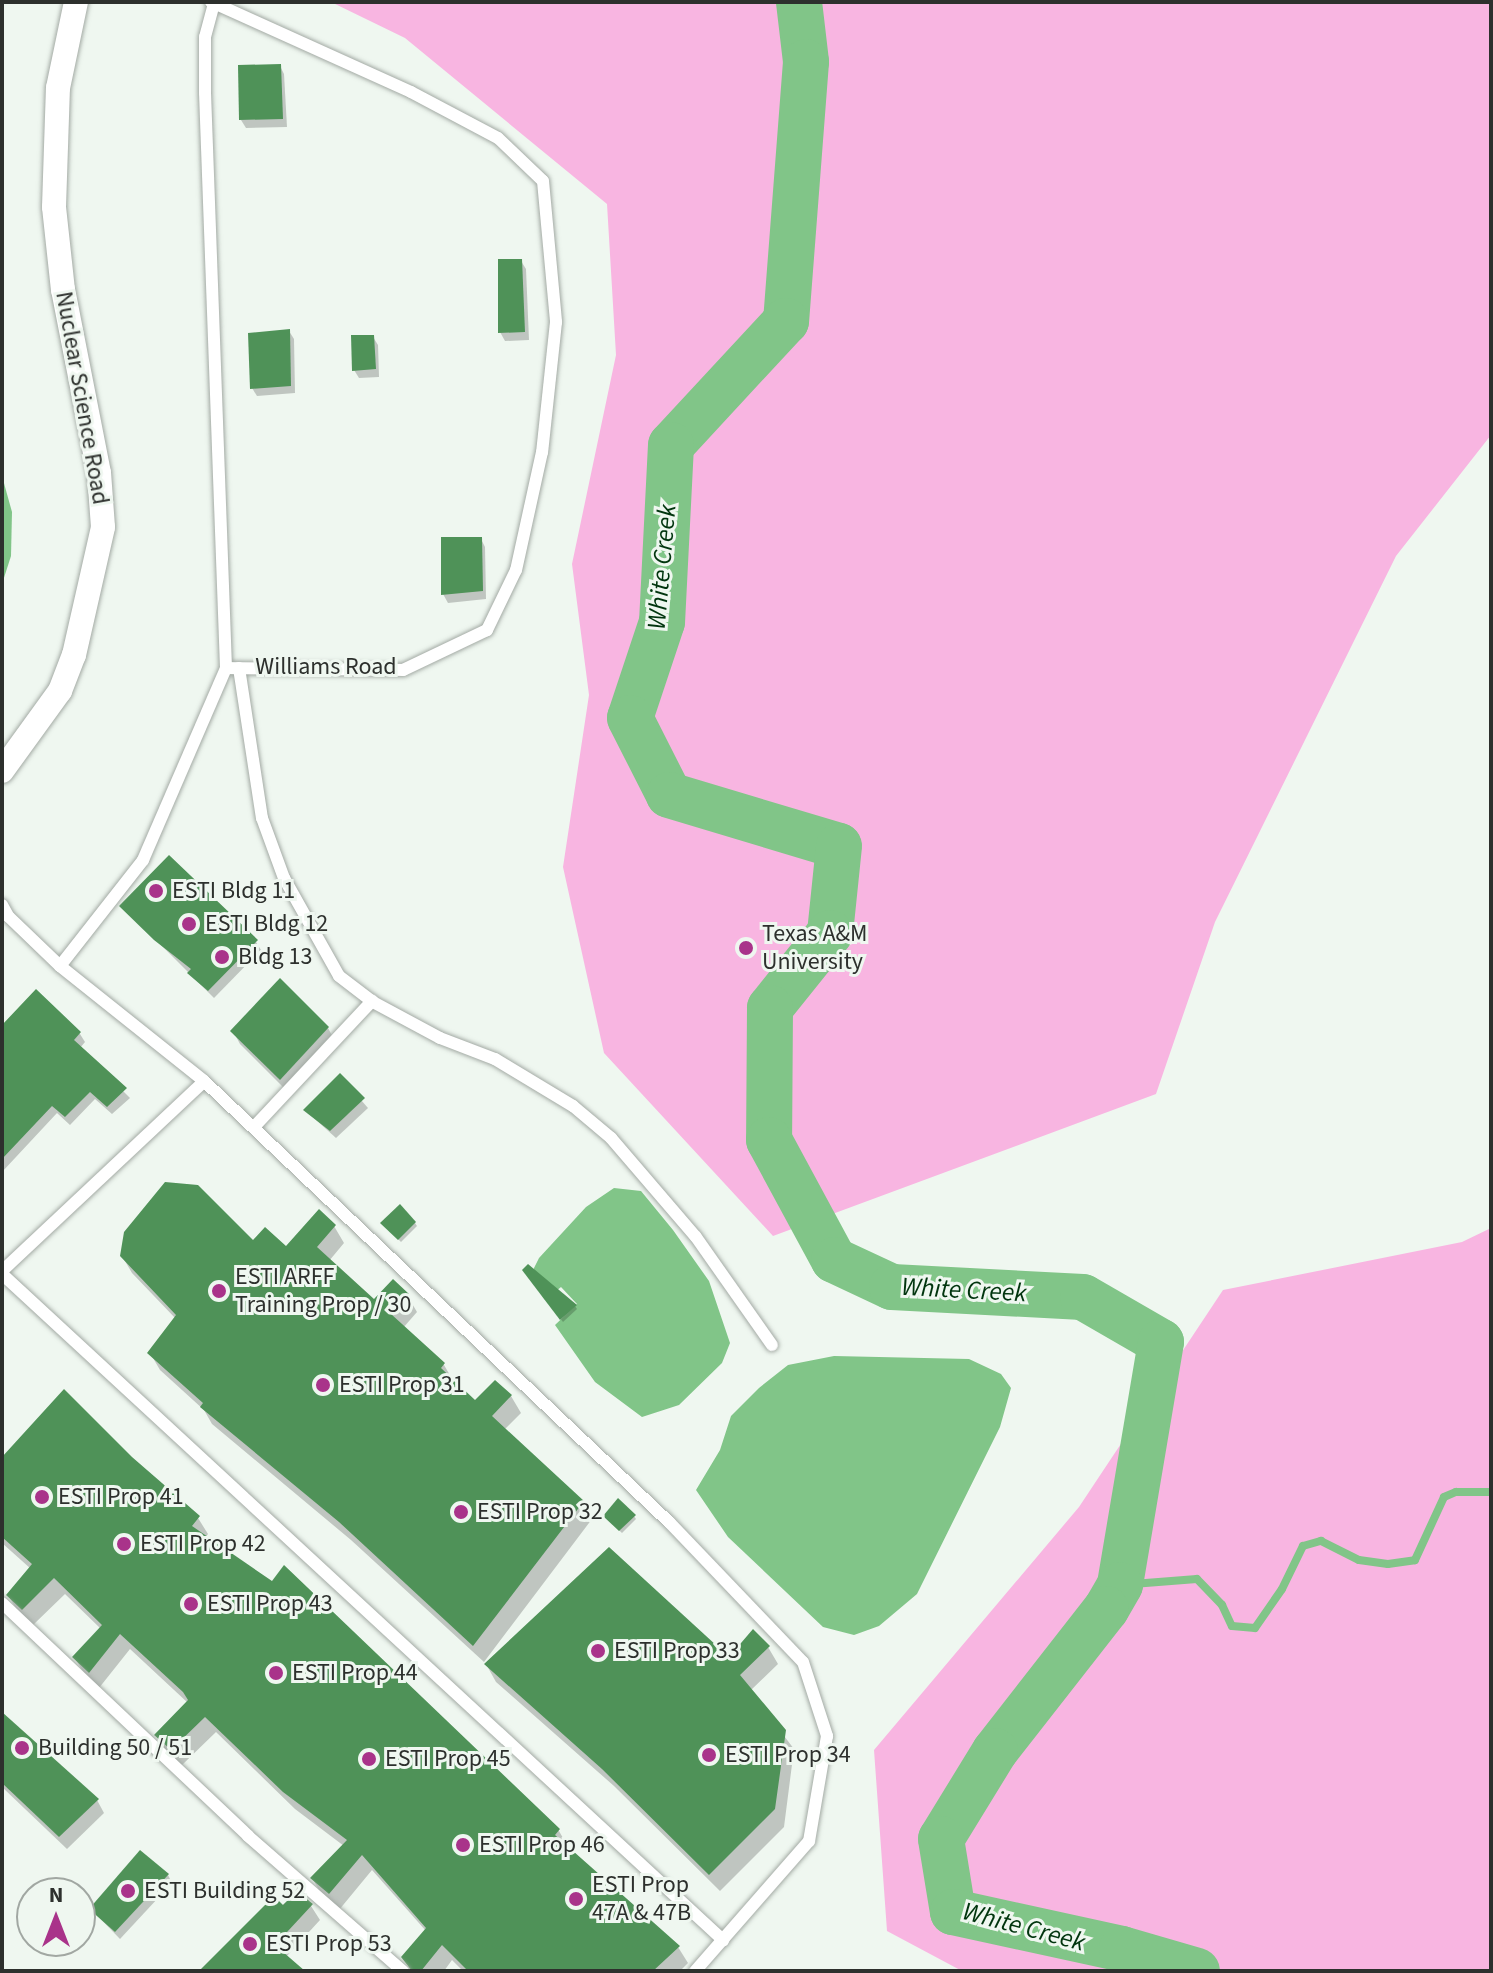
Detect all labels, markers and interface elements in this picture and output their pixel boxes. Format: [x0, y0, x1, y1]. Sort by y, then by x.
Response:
street label: Nuclear Science Road [49, 289, 115, 507]
water label: White Creek [641, 503, 683, 631]
street label: Williams Road [255, 653, 397, 681]
place label: ESTI Bldg 11 [172, 877, 295, 905]
marker: ESTI Bldg 11 [147, 882, 165, 900]
place label: ESTI Bldg 12 [205, 910, 328, 938]
marker: ESTI Bldg 12 [180, 915, 198, 933]
place label: Texas A&M University [762, 920, 868, 976]
marker: Texas A&M University [737, 939, 755, 957]
place label: Bldg 13 [238, 943, 312, 971]
marker: Bldg 13 [213, 948, 231, 966]
place label: ESTI ARFF Training Prop / 30 [235, 1263, 411, 1319]
water label: White Creek [901, 1271, 1027, 1309]
marker: ESTI ARFF Training Prop / 30 [210, 1282, 228, 1300]
place label: ESTI Prop 31 [339, 1371, 465, 1399]
marker: ESTI Prop 31 [314, 1376, 332, 1394]
place label: ESTI Prop 41 [58, 1483, 184, 1511]
marker: ESTI Prop 41 [33, 1488, 51, 1506]
place label: ESTI Prop 32 [477, 1498, 603, 1526]
marker: ESTI Prop 32 [452, 1503, 470, 1521]
place label: ESTI Prop 42 [140, 1530, 266, 1558]
marker: ESTI Prop 42 [115, 1535, 133, 1553]
place label: ESTI Prop 43 [207, 1590, 333, 1618]
marker: ESTI Prop 43 [182, 1595, 200, 1613]
place label: ESTI Prop 33 [614, 1637, 740, 1665]
marker: ESTI Prop 33 [589, 1642, 607, 1660]
place label: ESTI Prop 44 [292, 1659, 418, 1687]
marker: ESTI Prop 44 [267, 1664, 285, 1682]
place label: Building 50 / 51 [38, 1734, 192, 1762]
marker: Building 50 / 51 [13, 1739, 31, 1757]
place label: ESTI Prop 34 [725, 1741, 851, 1769]
place label: ESTI Prop 45 [385, 1745, 511, 1773]
marker: ESTI Prop 34 [700, 1746, 718, 1764]
marker: ESTI Prop 45 [360, 1750, 378, 1768]
place label: ESTI Prop 46 [479, 1831, 605, 1859]
marker: ESTI Prop 46 [454, 1836, 472, 1854]
place label: ESTI Prop 47A & 47B [592, 1871, 691, 1927]
north arrow [16, 1877, 96, 1957]
place label: ESTI Building 52 [144, 1877, 305, 1905]
text: N [49, 1879, 63, 1911]
marker: ESTI Building 52 [119, 1882, 137, 1900]
marker: ESTI Prop 47A & 47B [567, 1890, 585, 1908]
water label: White Creek [959, 1896, 1089, 1958]
place label: ESTI Prop 53 [266, 1930, 392, 1958]
marker: ESTI Prop 53 [241, 1935, 259, 1953]

